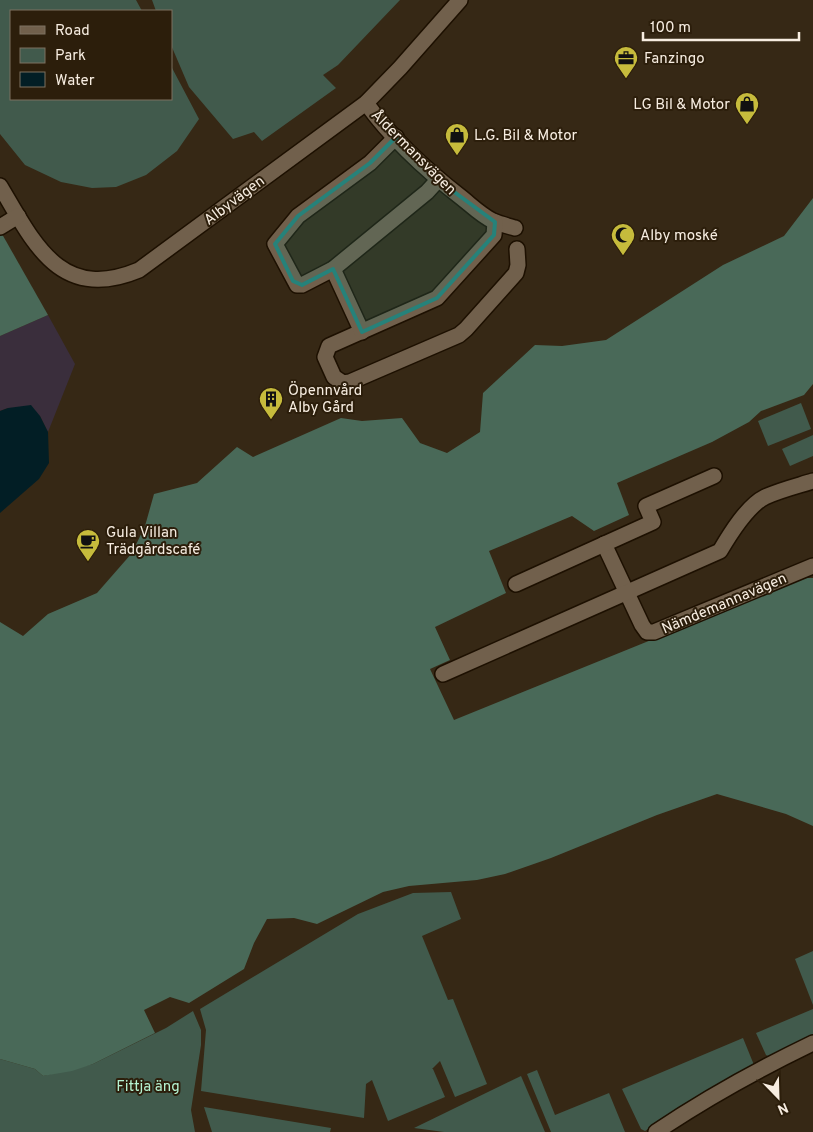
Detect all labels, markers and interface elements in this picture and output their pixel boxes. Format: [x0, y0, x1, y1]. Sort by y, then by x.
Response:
legend [10, 10, 172, 100]
scale bar [643, 10, 799, 42]
text: 100 m [650, 19, 691, 38]
text: Road [55, 22, 90, 41]
office icon: Fanzingo [613, 45, 639, 79]
text: Park [55, 47, 86, 66]
place label: Fanzingo [644, 50, 705, 69]
text: Water [55, 72, 95, 91]
shop icon: LG Bil & Motor [734, 91, 760, 125]
place label: LG Bil & Motor [633, 96, 730, 115]
street label: Åldermansvägen [366, 106, 460, 200]
shop icon: L.G. Bil & Motor [444, 122, 470, 156]
place label: L.G. Bil & Motor [474, 127, 577, 146]
street label: Albyvägen [201, 172, 269, 230]
mosque icon: Alby moské [610, 222, 636, 256]
place label: Alby moské [640, 227, 718, 246]
place label: Öpennvård Alby Gård [288, 381, 362, 418]
building icon: Öpennvård Alby Gård [258, 386, 284, 420]
place label: Gula Villan Trädgårdscafé [106, 524, 200, 560]
cafe icon: Gula Villan Trädgårdscafé [75, 528, 101, 562]
street label: Nämdemannavägen [659, 569, 790, 639]
north arrow [753, 1072, 803, 1122]
park label: Fittja äng [116, 1078, 180, 1097]
text: N [775, 1098, 790, 1117]

